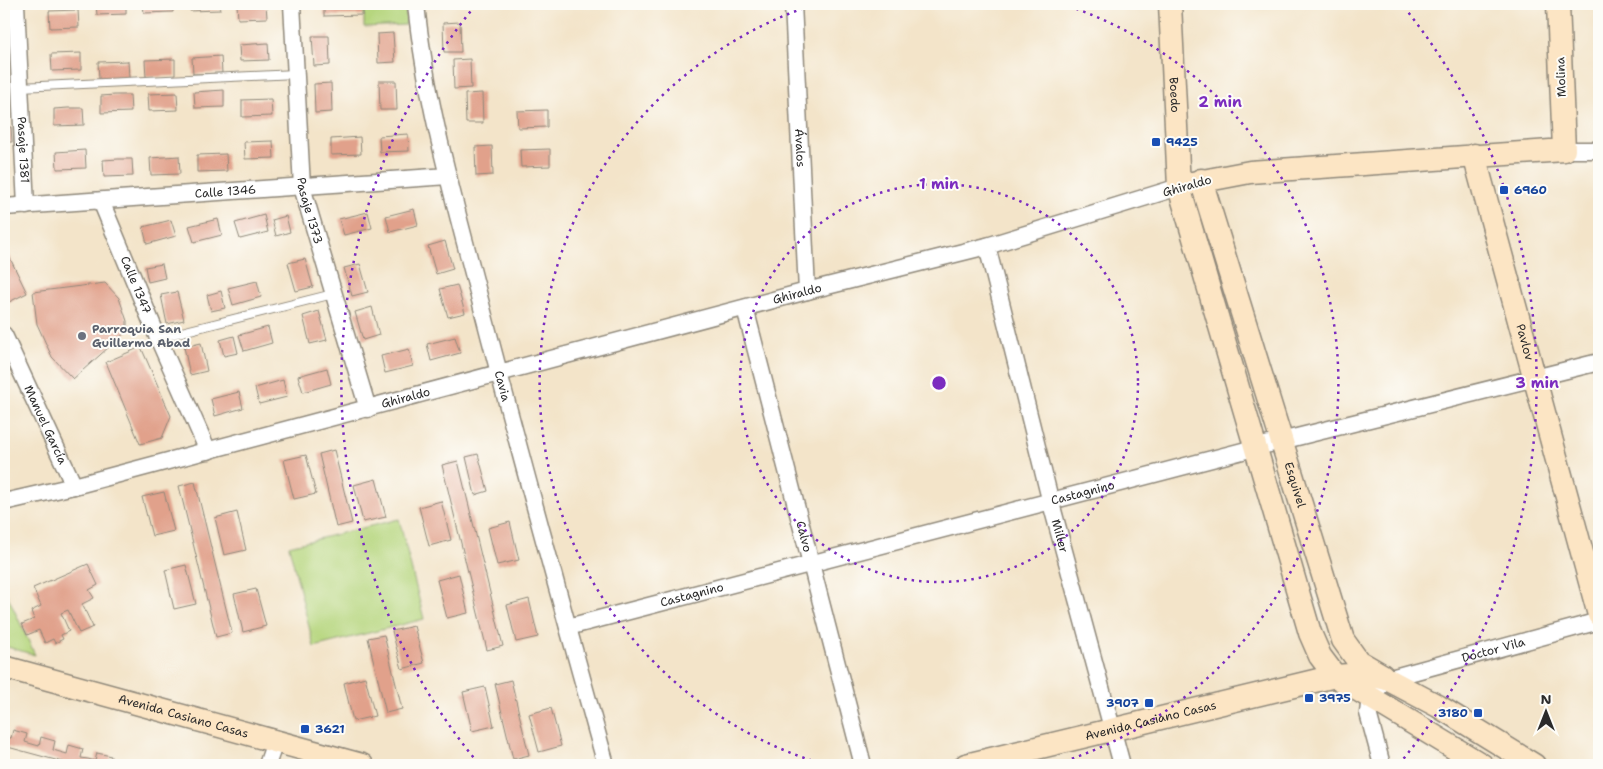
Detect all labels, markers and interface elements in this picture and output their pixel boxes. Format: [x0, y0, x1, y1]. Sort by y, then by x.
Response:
street label: Molina [1552, 56, 1570, 97]
street label: Boedo [1166, 77, 1183, 113]
text: 2 min [1198, 92, 1242, 112]
street label: Pasaje 1381 [14, 116, 33, 183]
street label: Ávalos [791, 128, 809, 168]
place label: 9425 [1166, 134, 1198, 150]
marker: 9425 [1150, 136, 1162, 148]
street label: Ghiraldo [1161, 171, 1213, 201]
text: 1 min [919, 174, 959, 194]
street label: Pasaje 1373 [293, 177, 327, 246]
street label: Calle 1346 [194, 181, 257, 202]
place label: 6960 [1514, 182, 1547, 198]
marker: 6960 [1498, 184, 1510, 196]
street label: Calle 1347 [117, 254, 155, 316]
street label: Ghiraldo [771, 280, 823, 308]
place label: Parroquia San Guillermo Abad [92, 321, 190, 351]
street label: Pavlov [1512, 322, 1538, 363]
marker: Parroquia San Guillermo Abad [76, 330, 88, 342]
street label: Cavia [491, 369, 514, 404]
text: 3 min [1515, 373, 1559, 393]
centre of rings [930, 374, 948, 392]
street label: Manuel García [20, 383, 71, 467]
street label: Ghiraldo [379, 384, 432, 412]
street label: Esquivel [1281, 460, 1310, 510]
street label: Castagnino [1049, 477, 1116, 509]
street label: Miller [1048, 517, 1072, 555]
street label: Calvo [792, 519, 816, 554]
street label: Castagnino [658, 579, 725, 611]
street label: Doctor Vila [1460, 633, 1527, 666]
north arrow [1520, 686, 1570, 736]
place label: 3975 [1319, 690, 1351, 706]
text: N [1540, 690, 1552, 708]
street label: Avenida Casiano Casas [116, 691, 251, 742]
marker: 3975 [1303, 692, 1315, 704]
place label: 3907 [1106, 695, 1140, 711]
street label: Avenida Casiano Casas [1083, 697, 1218, 744]
marker: 3907 [1143, 697, 1155, 709]
place label: 3180 [1438, 705, 1468, 721]
marker: 3180 [1472, 707, 1484, 719]
place label: 3621 [315, 721, 345, 737]
marker: 3621 [299, 723, 311, 735]

